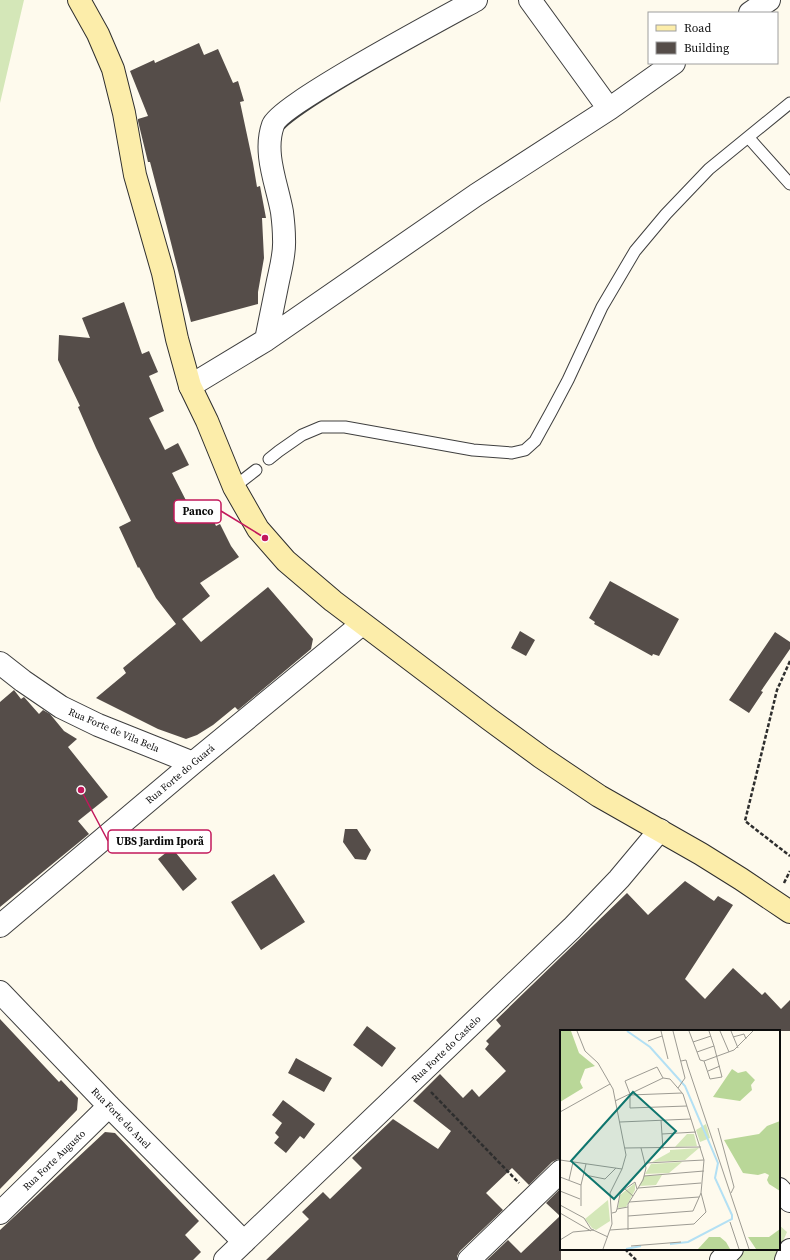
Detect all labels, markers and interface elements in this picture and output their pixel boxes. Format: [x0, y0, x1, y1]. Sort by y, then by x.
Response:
legend [648, 12, 778, 64]
text: Road [684, 20, 711, 36]
text: Building [684, 40, 729, 56]
callout: Panco [174, 500, 221, 523]
text: Panco [183, 504, 213, 519]
street label: Rua Forte de Vila Bela [67, 705, 162, 755]
street label: Rua Forte do Guará [143, 741, 218, 807]
callout: UBS Jardim Iporã [108, 830, 211, 853]
text: UBS Jardim Iporã [116, 834, 204, 849]
street label: Rua Forte do Castelo [409, 1012, 484, 1085]
inset map [560, 1030, 780, 1250]
street label: Rua Forte do Anel [89, 1085, 153, 1151]
street label: Rua Forte Augusto [20, 1127, 88, 1193]

